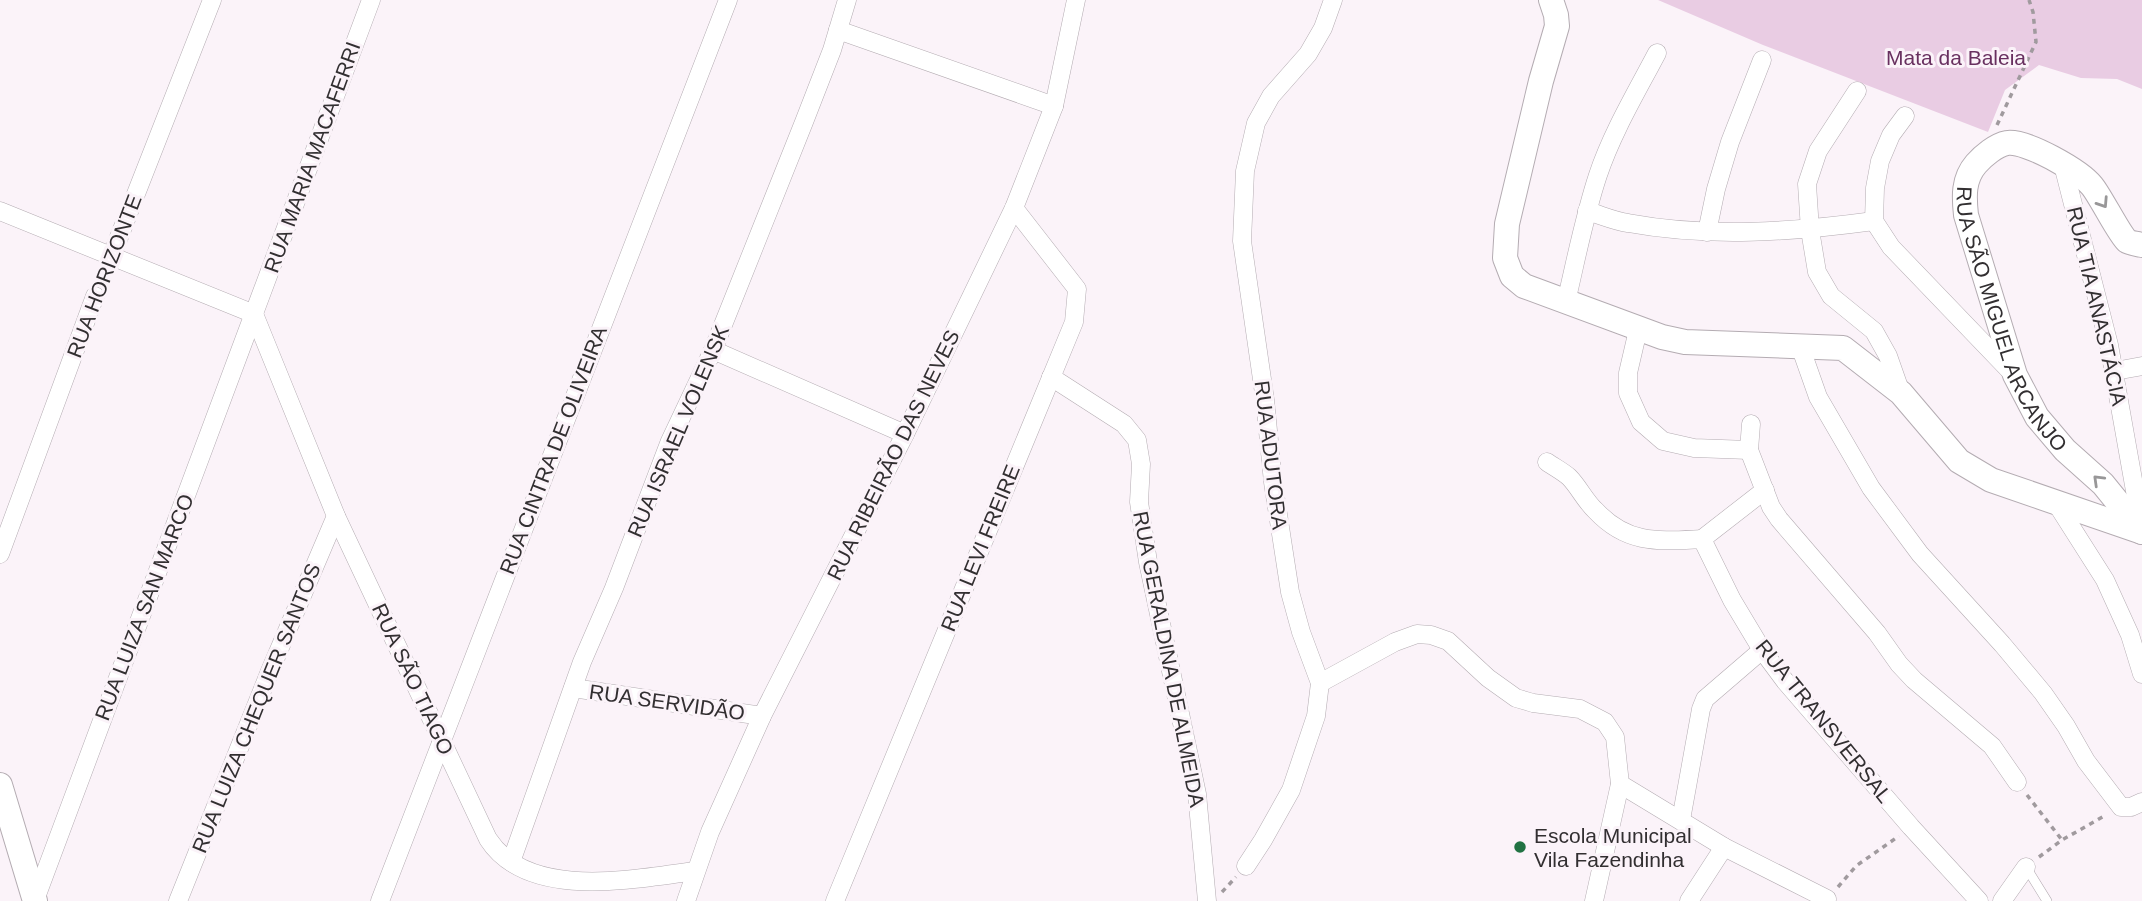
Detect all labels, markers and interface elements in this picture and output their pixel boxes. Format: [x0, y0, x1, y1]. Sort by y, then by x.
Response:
street label: RUA MARIA MACAFERRI [259, 38, 365, 276]
park label: Mata da Baleia [1886, 46, 2026, 69]
street label: RUA SÃO MIGUEL ARCANJO [1953, 186, 2072, 456]
street label: RUA HORIZONTE [62, 191, 146, 361]
one-way arrow [2095, 196, 2108, 209]
street label: RUA TIA ANASTÁCIA [2063, 204, 2131, 408]
street label: RUA ISRAEL VOLENSK [623, 322, 733, 540]
street label: RUA CINTRA DE OLIVEIRA [495, 323, 611, 577]
street label: RUA RIBEIRÃO DAS NEVES [822, 326, 964, 584]
street label: RUA ADUTORA [1250, 379, 1292, 531]
street label: RUA LEVI FREIRE [936, 461, 1024, 635]
one-way arrow [2093, 475, 2106, 488]
street label: RUA LUIZA SAN MARCO [90, 491, 198, 723]
street label: RUA GERALDINA DE ALMEIDA [1129, 509, 1209, 809]
street label: RUA LUIZA CHEQUER SANTOS [187, 560, 325, 856]
street label: RUA SÃO TIAGO [368, 600, 458, 758]
street label: RUA TRANSVERSAL [1751, 635, 1897, 807]
street label: RUA SERVIDÃO [588, 680, 746, 724]
place label: Escola Municipal Vila Fazendinha [1534, 824, 1692, 871]
marker: Escola Municipal Vila Fazendinha [1512, 839, 1528, 855]

